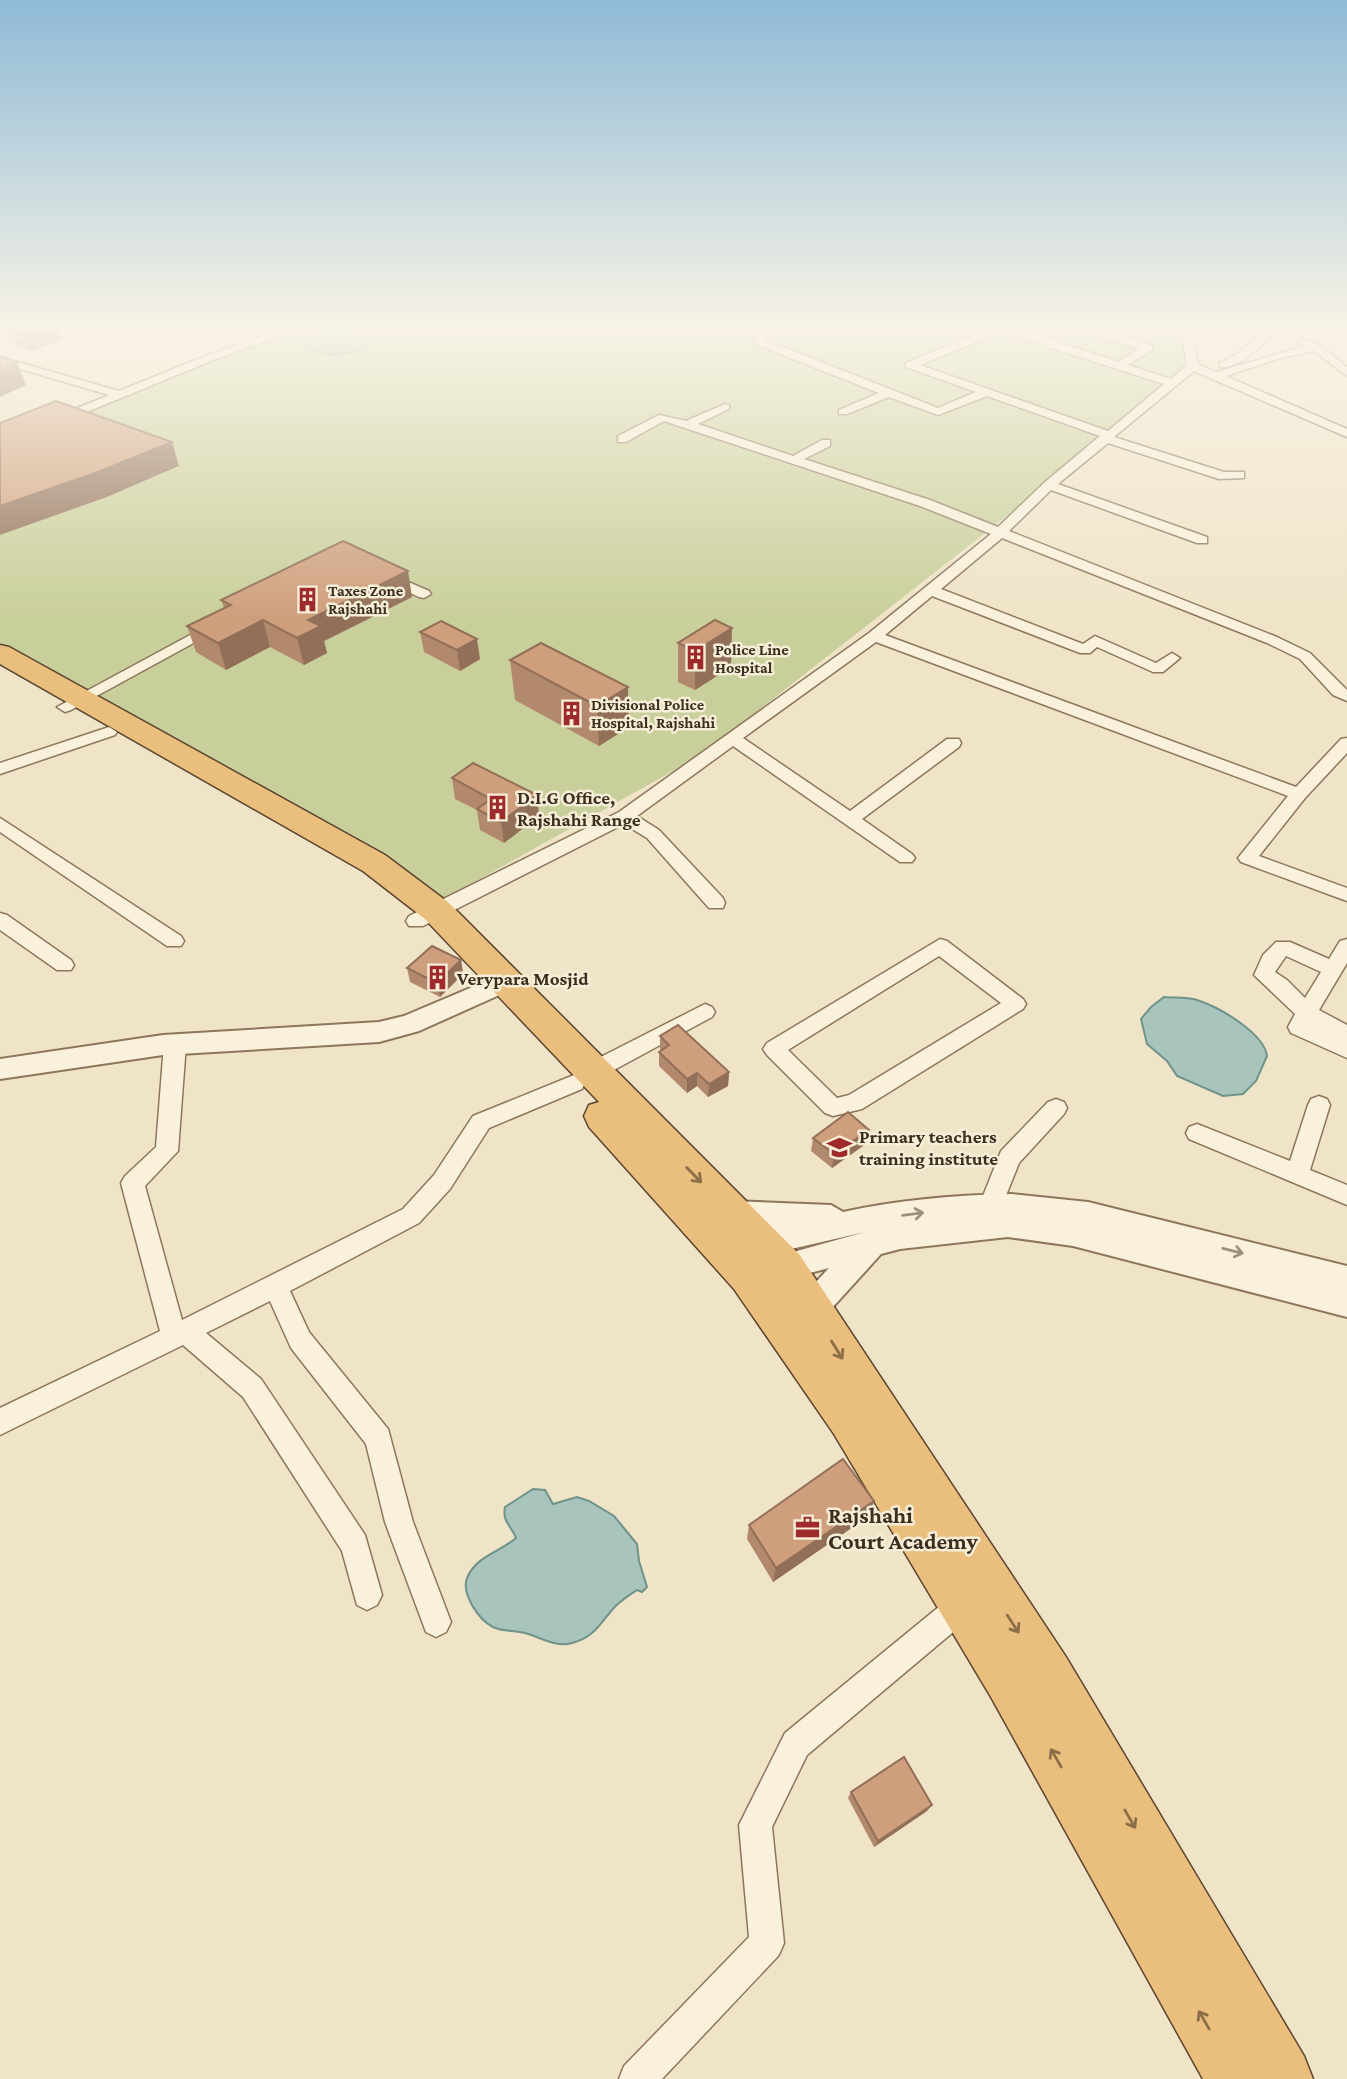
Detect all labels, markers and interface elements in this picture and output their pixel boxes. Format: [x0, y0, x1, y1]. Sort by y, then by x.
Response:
place label: Taxes Zone Rajshahi [328, 582, 404, 618]
building icon: Taxes Zone Rajshahi [294, 585, 322, 613]
place label: Police Line Hospital [715, 641, 789, 676]
building icon: Police Line Hospital [681, 644, 709, 672]
place label: Divisional Police Hospital, Rajshahi [591, 696, 715, 732]
building icon: Divisional Police Hospital, Rajshahi [557, 699, 585, 727]
place label: D.I.G Office, Rajshahi Range [517, 787, 641, 831]
building icon: D.I.G Office, Rajshahi Range [483, 794, 511, 822]
building icon: Verypara Mosjid [423, 964, 451, 992]
place label: Verypara Mosjid [456, 968, 589, 990]
place label: Primary teachers training institute [859, 1126, 998, 1169]
school or university icon: Primary teachers training institute [825, 1133, 853, 1161]
one-way arrow [686, 1166, 703, 1183]
one-way arrow [901, 1207, 924, 1220]
one-way arrow [1221, 1245, 1244, 1259]
one-way arrow [831, 1340, 845, 1360]
place label: Rajshahi Court Academy [828, 1502, 979, 1554]
office icon: Rajshahi Court Academy [794, 1514, 822, 1542]
one-way arrow [1006, 1614, 1020, 1633]
one-way arrow [1049, 1748, 1063, 1768]
one-way arrow [1123, 1809, 1137, 1829]
one-way arrow [1197, 2010, 1211, 2030]

